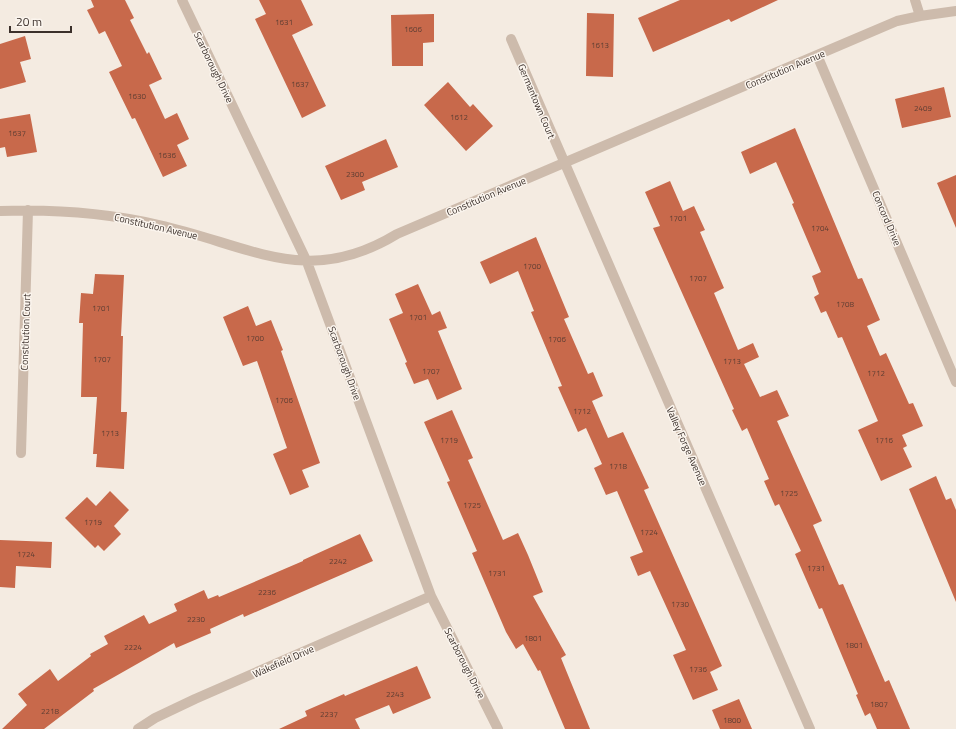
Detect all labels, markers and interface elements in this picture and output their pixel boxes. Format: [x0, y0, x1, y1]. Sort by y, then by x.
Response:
scale bar [10, 8, 71, 34]
text: 20 m [16, 12, 42, 31]
house number: 1631 [275, 16, 293, 28]
house number: 1606 [404, 23, 422, 35]
street label: Scarborough Drive [190, 29, 237, 105]
house number: 1613 [591, 39, 609, 51]
street label: Constitution Avenue [743, 46, 827, 93]
street label: Germantown Court [514, 61, 559, 141]
house number: 1637 [291, 78, 309, 90]
house number: 1630 [128, 90, 146, 102]
house number: 2409 [914, 102, 932, 114]
house number: 1612 [450, 111, 468, 123]
house number: 1637 [8, 127, 26, 139]
house number: 1636 [158, 149, 176, 161]
house number: 2300 [346, 168, 364, 180]
street label: Constitution Avenue [444, 173, 528, 220]
street label: Concord Drive [868, 188, 905, 248]
street label: Constitution Avenue [113, 210, 199, 243]
house number: 1701 [669, 212, 687, 224]
house number: 1704 [811, 222, 829, 234]
house number: 1700 [523, 260, 541, 272]
house number: 1707 [689, 272, 707, 284]
street label: Constitution Court [17, 293, 34, 371]
house number: 1708 [836, 298, 854, 310]
house number: 1701 [92, 302, 110, 314]
house number: 1701 [409, 311, 427, 323]
street label: Scarborough Drive [324, 324, 365, 402]
house number: 1700 [246, 332, 264, 344]
house number: 1706 [548, 333, 566, 345]
house number: 1707 [93, 353, 111, 365]
house number: 1713 [723, 355, 741, 367]
house number: 1707 [422, 365, 440, 377]
house number: 1712 [867, 367, 885, 379]
house number: 1706 [275, 394, 293, 406]
house number: 1712 [573, 405, 591, 417]
street label: Valley Forge Avenue [662, 405, 711, 488]
house number: 1713 [101, 427, 119, 439]
house number: 1719 [440, 434, 458, 446]
house number: 1716 [875, 434, 893, 446]
house number: 1718 [609, 460, 627, 472]
house number: 1725 [780, 487, 798, 499]
house number: 1725 [463, 499, 481, 511]
house number: 1719 [84, 516, 102, 528]
house number: 1724 [640, 526, 658, 538]
house number: 1724 [17, 548, 35, 560]
house number: 2242 [329, 555, 347, 567]
house number: 1731 [807, 562, 825, 574]
house number: 1731 [488, 567, 506, 579]
house number: 2236 [258, 586, 276, 598]
house number: 1730 [671, 598, 689, 610]
house number: 2230 [187, 613, 205, 625]
street label: Scarborough Drive [440, 625, 489, 701]
house number: 1801 [524, 632, 542, 644]
house number: 1801 [845, 639, 863, 651]
house number: 2224 [124, 641, 142, 653]
street label: Wakefield Drive [250, 641, 316, 682]
house number: 1736 [689, 663, 707, 675]
house number: 2243 [386, 688, 404, 700]
house number: 1807 [870, 698, 888, 710]
house number: 2218 [41, 705, 59, 717]
house number: 2237 [320, 708, 338, 720]
house number: 1800 [723, 714, 741, 726]

